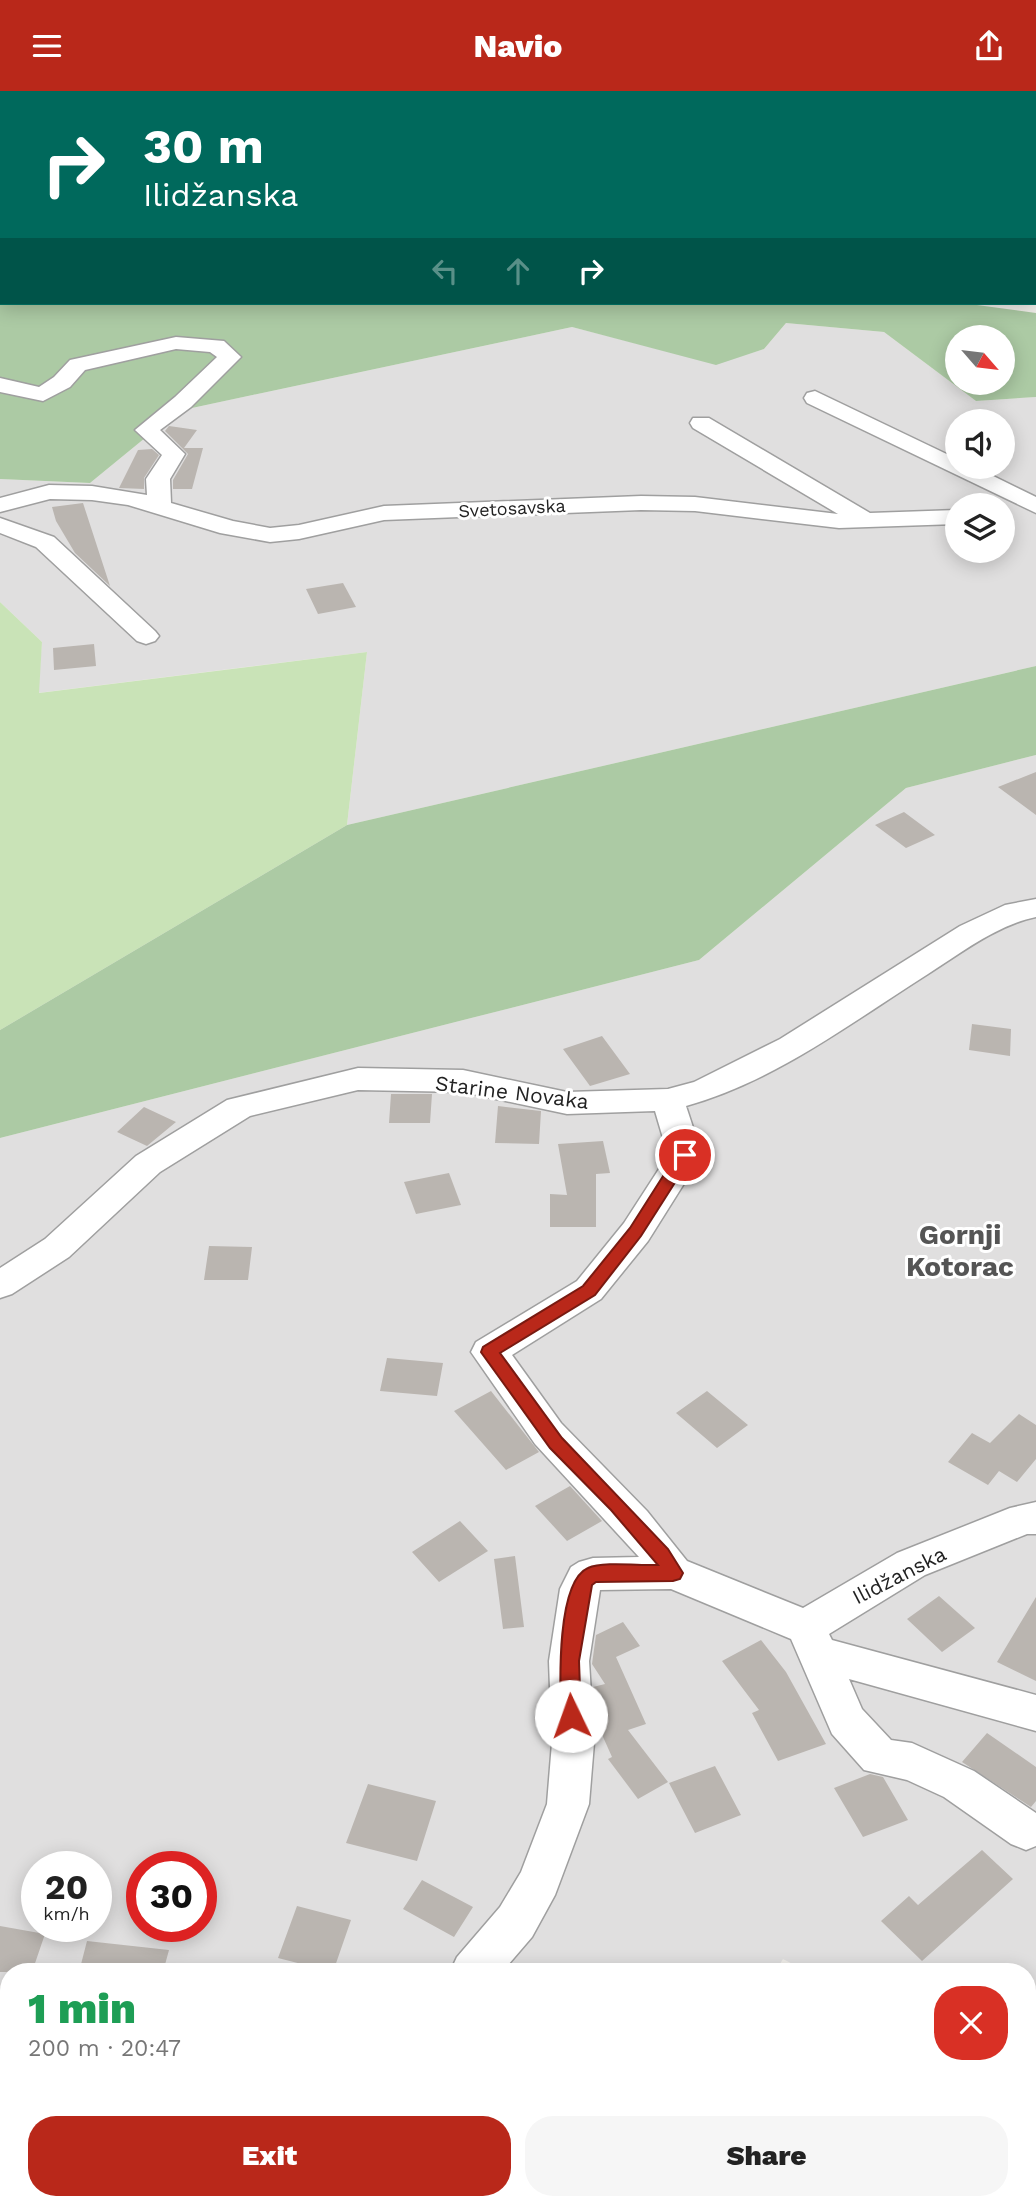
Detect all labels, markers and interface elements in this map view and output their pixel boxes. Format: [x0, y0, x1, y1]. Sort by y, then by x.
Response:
icon: menu [28, 27, 66, 65]
text: Navio [474, 27, 562, 65]
icon: share [970, 27, 1008, 65]
text: 30 m [143, 117, 264, 175]
icon: right [28, 119, 119, 210]
text: Ilidžanska [143, 176, 298, 214]
icon: left [426, 252, 464, 290]
icon: ahead [499, 252, 537, 290]
icon: right [572, 252, 610, 290]
north arrow [945, 325, 1015, 395]
map controls [945, 325, 1015, 563]
button: sound [945, 409, 1015, 479]
button: layers [945, 493, 1015, 563]
street label: Svetosavska [458, 495, 566, 521]
street label: Starine Novaka [434, 1070, 590, 1114]
pin [655, 1125, 715, 1185]
icon: arrive [666, 1136, 704, 1174]
district label: Gornji Kotorac [906, 1218, 1014, 1283]
street label: Ilidžanska [848, 1541, 950, 1609]
position arrow [534, 1679, 608, 1753]
speed limit sign: 30 [126, 1851, 217, 1942]
text: 20 [45, 1866, 88, 1908]
text: km/h [43, 1903, 90, 1924]
text: 1 min [28, 1984, 136, 2033]
button: close [934, 1986, 1008, 2060]
text: 200 m · 20:47 [28, 2035, 181, 2062]
button: Exit [28, 2116, 511, 2196]
button: Share [525, 2116, 1008, 2196]

